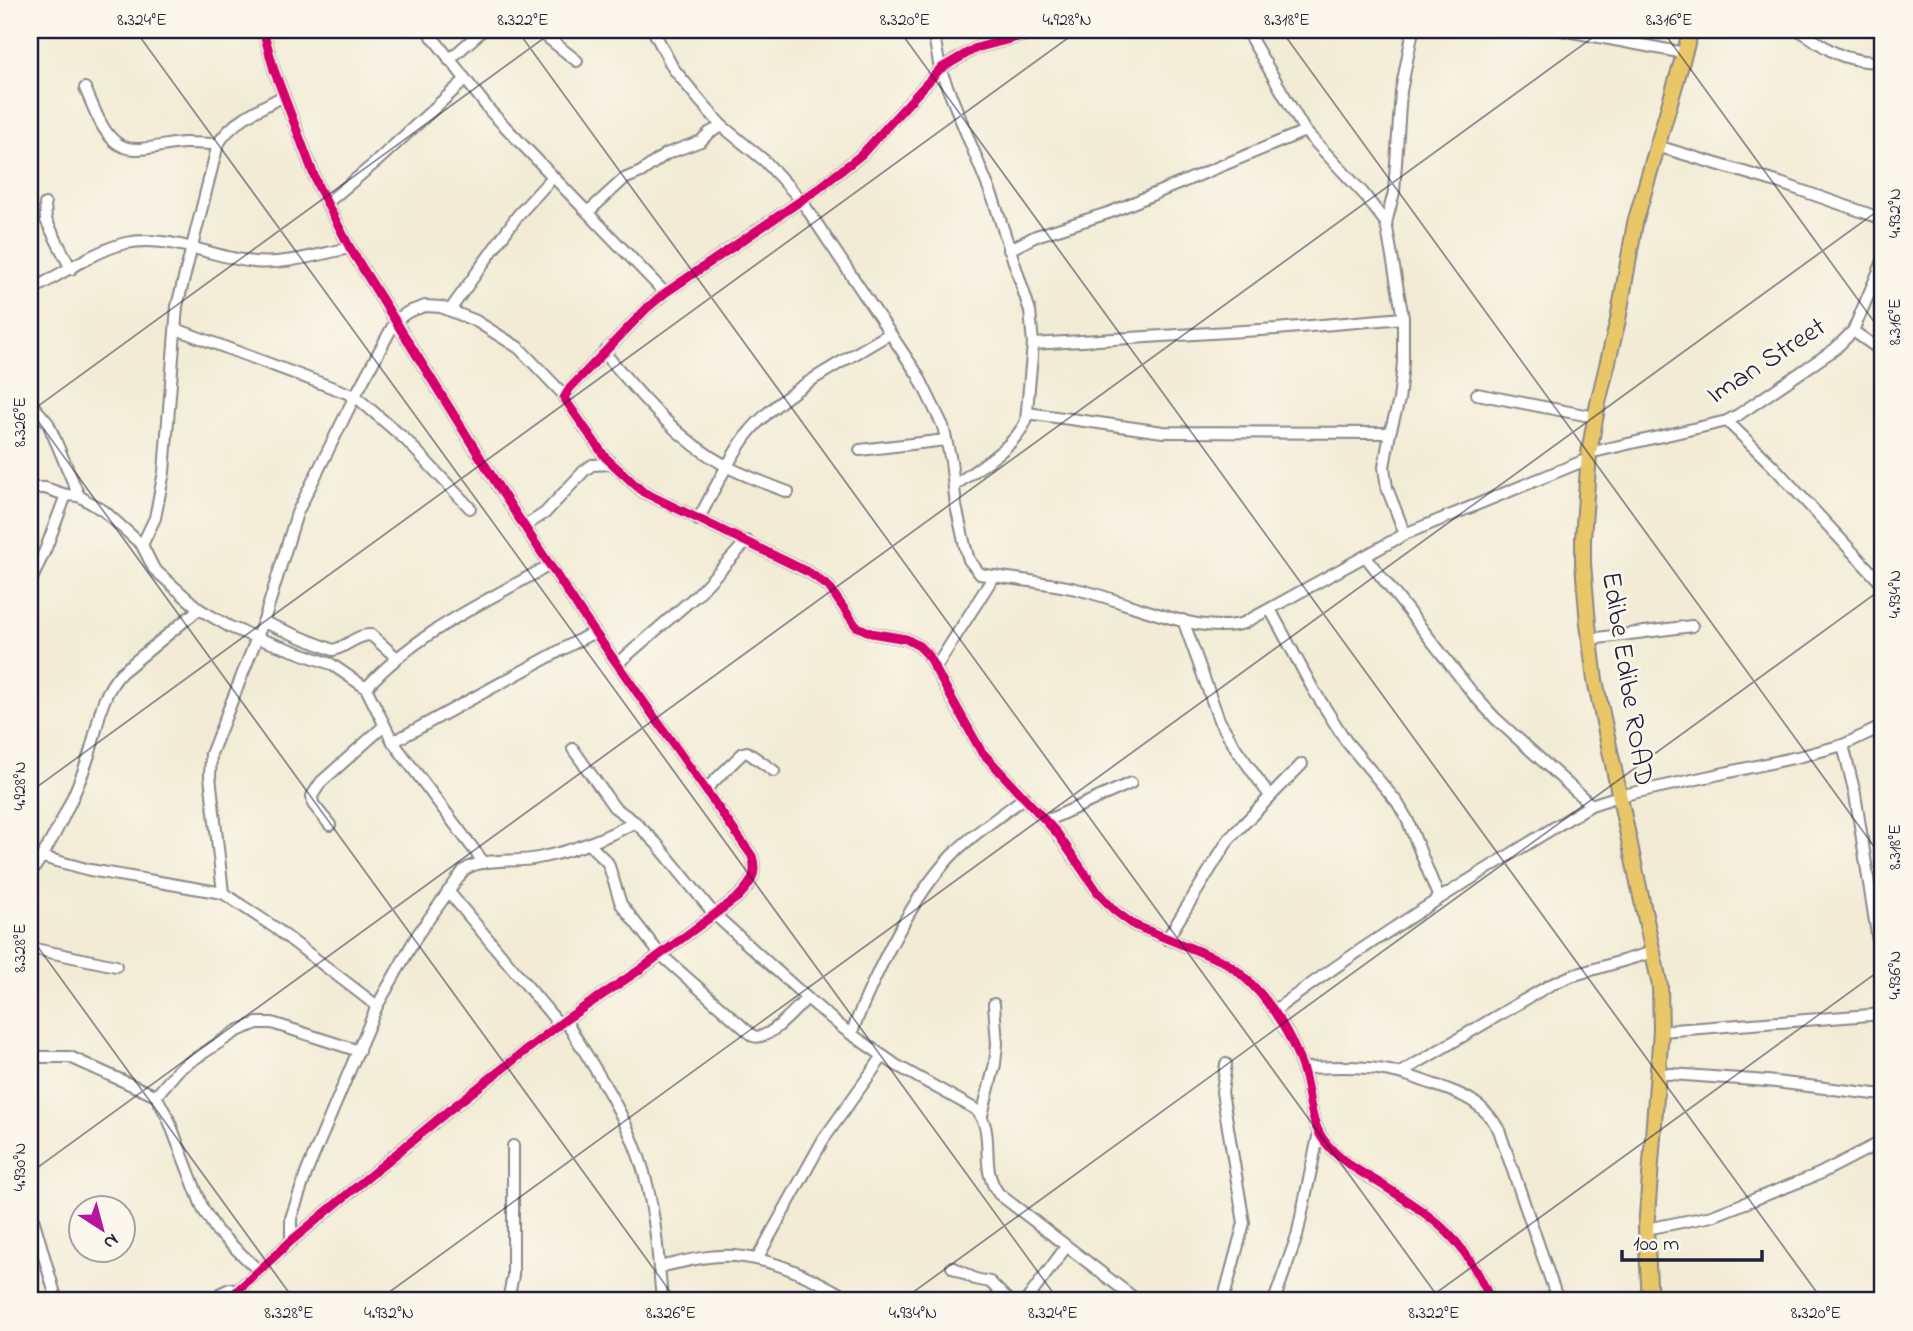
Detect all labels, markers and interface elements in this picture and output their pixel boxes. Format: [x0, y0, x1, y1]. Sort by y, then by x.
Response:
text: 8.324°E [117, 8, 167, 34]
text: 8.322°E [497, 8, 549, 34]
text: 8.320°E [880, 8, 930, 34]
text: 4.928°N [1042, 8, 1092, 34]
text: 8.318°E [1264, 8, 1310, 34]
text: 8.316°E [1645, 8, 1693, 34]
text: 4.932°N [1883, 188, 1909, 238]
text: 8.316°E [1883, 298, 1909, 346]
street label: Iman Street [1699, 308, 1835, 416]
text: 8.326°E [8, 397, 34, 447]
street label: Edibe Edibe ROAD [1589, 569, 1663, 789]
text: 4.934°N [1883, 570, 1909, 618]
text: 4.928°N [8, 761, 34, 811]
text: 8.318°E [1883, 824, 1909, 870]
text: 8.328°E [8, 923, 34, 973]
text: 4.936°N [1883, 951, 1909, 999]
text: 4.930°N [8, 1143, 34, 1191]
north arrow [66, 1194, 136, 1264]
scale bar [1622, 1219, 1762, 1263]
text: N [97, 1226, 124, 1256]
text: 100 m [1633, 1230, 1679, 1260]
text: 8.328°E [264, 1301, 314, 1327]
text: 4.932°N [364, 1301, 414, 1327]
text: 8.326°E [646, 1301, 696, 1327]
text: 4.934°N [889, 1301, 937, 1327]
text: 8.324°E [1028, 1301, 1078, 1327]
text: 8.322°E [1408, 1301, 1460, 1327]
text: 8.320°E [1791, 1301, 1841, 1327]

